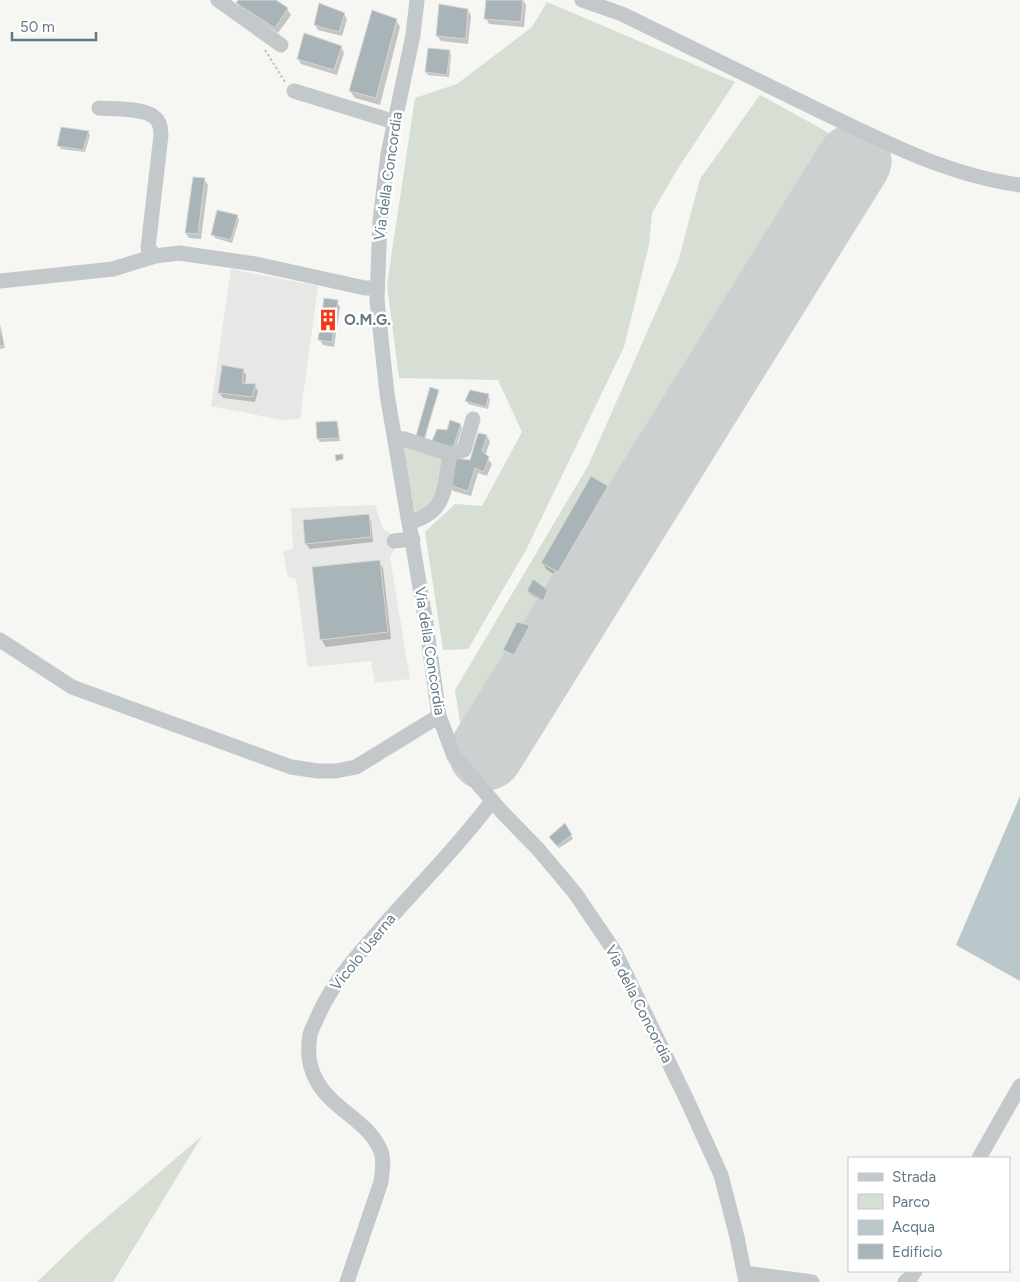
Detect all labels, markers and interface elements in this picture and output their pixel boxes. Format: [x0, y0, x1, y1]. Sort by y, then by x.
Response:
scale bar [12, 10, 96, 42]
text: 50 m [20, 18, 55, 36]
street label: Via della Concordia [370, 110, 406, 242]
building icon: O.M.G. [315, 307, 341, 333]
place label: O.M.G. [344, 311, 391, 329]
street label: Via della Concordia [411, 585, 449, 717]
street label: Vicolo Userna [327, 910, 399, 994]
street label: Via della Concordia [602, 942, 676, 1066]
legend [848, 1157, 1010, 1272]
text: Strada [892, 1168, 936, 1186]
text: Parco [892, 1193, 930, 1211]
text: Acqua [892, 1218, 935, 1236]
text: Edificio [892, 1243, 943, 1261]

